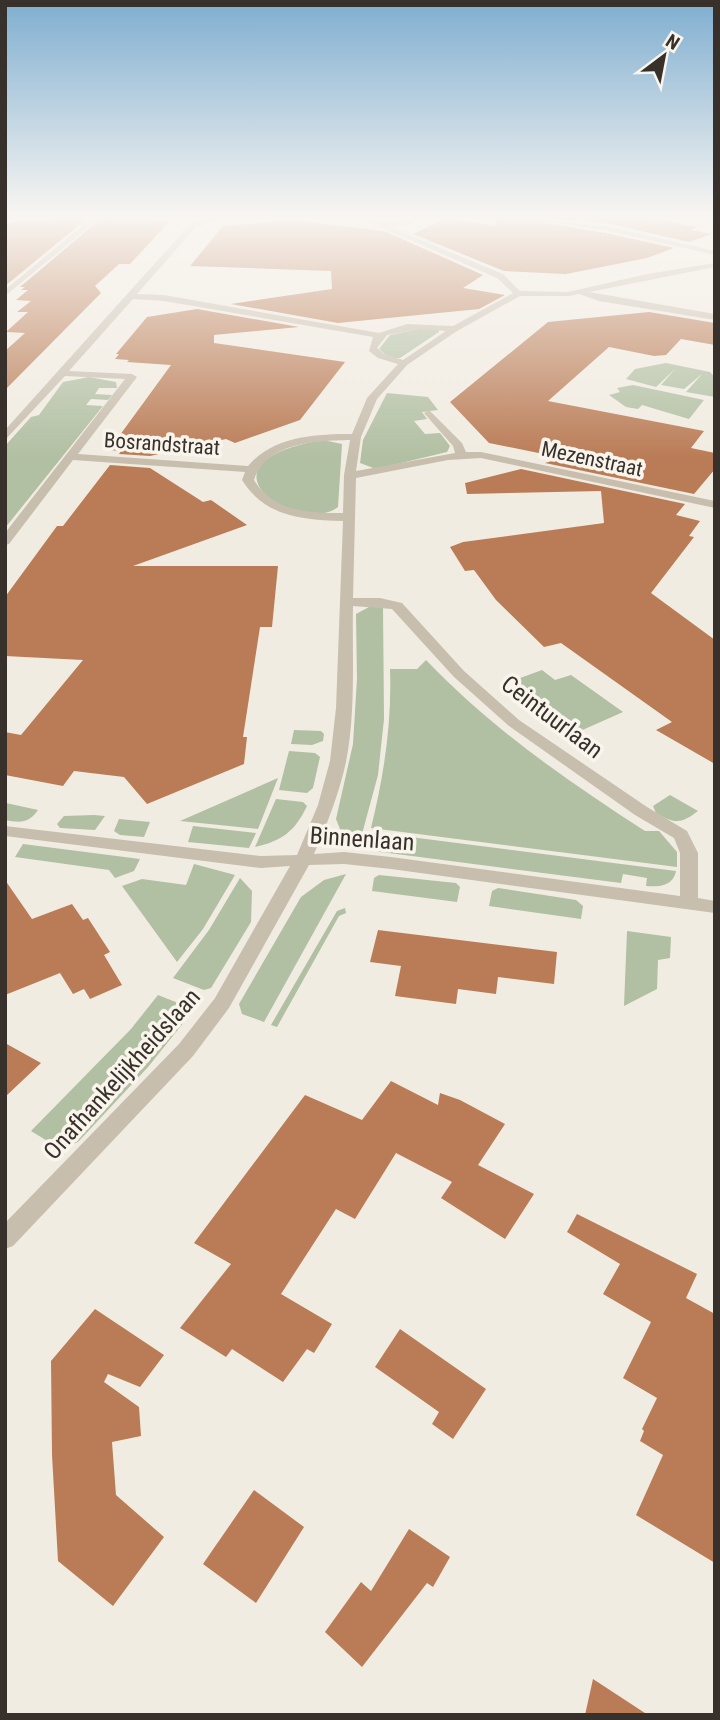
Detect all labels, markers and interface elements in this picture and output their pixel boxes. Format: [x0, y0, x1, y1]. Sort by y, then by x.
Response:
north arrow [629, 21, 699, 91]
text: N [662, 29, 684, 55]
street label: Bosrandstraat [103, 428, 221, 460]
street label: Mezenstraat [539, 437, 645, 481]
street label: Ceintuurlaan [496, 670, 608, 764]
street label: Binnenlaan [309, 821, 415, 857]
street label: Onafhankelijkheidslaan [38, 983, 206, 1165]

